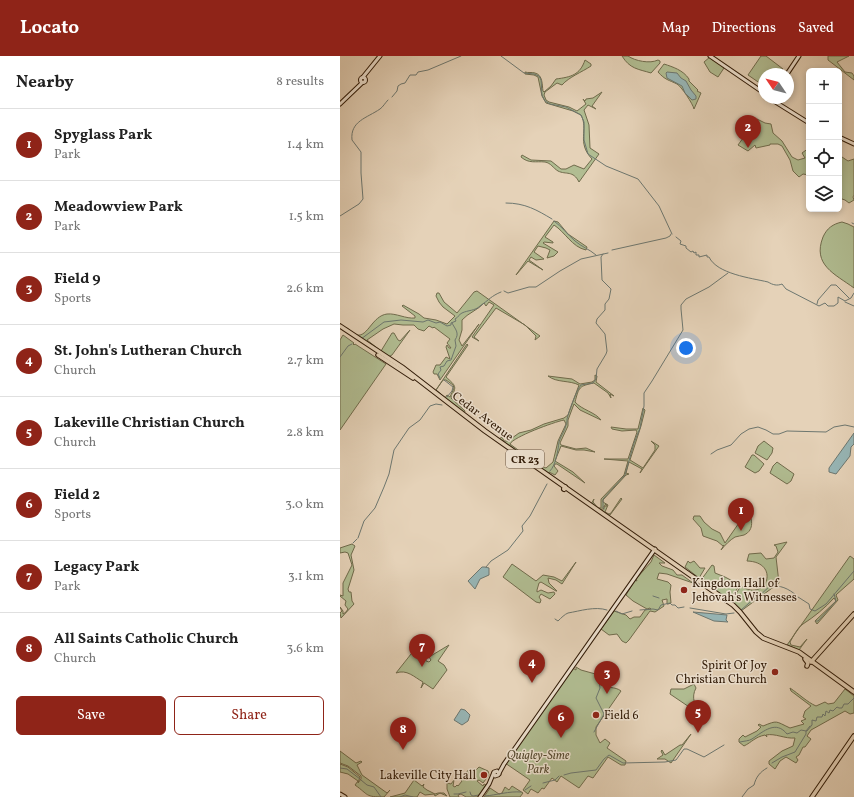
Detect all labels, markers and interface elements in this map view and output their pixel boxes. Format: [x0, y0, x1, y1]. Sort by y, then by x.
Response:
text: Locato [20, 15, 79, 41]
text: Map [662, 19, 690, 38]
text: Directions [712, 19, 776, 38]
text: Saved [798, 19, 834, 38]
north arrow [758, 68, 794, 104]
map controls [806, 68, 842, 212]
button: + [806, 68, 842, 104]
text: Nearby [16, 71, 74, 94]
text: 8 results [276, 73, 324, 91]
button: − [806, 104, 842, 140]
pin: 2 [735, 115, 761, 148]
text: Spyglass Park [54, 125, 152, 146]
text: 1 [26, 136, 32, 154]
text: 1.4 km [287, 136, 324, 154]
button: locate [806, 140, 842, 176]
text: Park [54, 146, 81, 164]
button: layers [806, 176, 842, 212]
text: Meadowview Park [54, 197, 183, 218]
text: 2 [26, 208, 32, 226]
text: 1.5 km [289, 208, 324, 226]
text: Park [54, 218, 81, 236]
text: Field 9 [54, 269, 101, 290]
text: 3 [26, 280, 32, 298]
text: 2.6 km [286, 280, 324, 298]
text: Sports [54, 290, 91, 308]
your location [676, 338, 696, 358]
text: St. John's Lutheran Church [54, 341, 242, 362]
text: 4 [25, 352, 33, 370]
text: 2.7 km [287, 352, 324, 370]
text: Church [54, 362, 96, 380]
street label: Cedar Avenue [448, 388, 517, 445]
text: Lakeville Christian Church [54, 413, 245, 434]
text: 5 [26, 424, 32, 442]
text: 2.8 km [286, 424, 324, 442]
text: Church [54, 434, 96, 452]
road number: CR 23 [506, 450, 544, 468]
text: Field 2 [54, 485, 100, 506]
text: 6 [25, 496, 33, 514]
text: 3.0 km [285, 496, 324, 514]
pin: 1 [728, 498, 754, 531]
text: Sports [54, 506, 91, 524]
text: Legacy Park [54, 557, 139, 578]
text: 7 [26, 568, 32, 586]
text: 3.1 km [288, 568, 324, 586]
place label: Kingdom Hall of Jehovah's Witnesses [692, 576, 797, 606]
text: Park [54, 578, 81, 596]
marker: Kingdom Hall of Jehovah's Witnesses [679, 585, 689, 595]
text: All Saints Catholic Church [54, 629, 239, 650]
pin: 7 [409, 634, 435, 667]
text: 8 [25, 640, 33, 658]
text: 3.6 km [286, 640, 324, 658]
text: Church [54, 650, 96, 668]
pin: 4 [519, 650, 545, 683]
place label: Spirit Of Joy Christian Church [676, 658, 768, 688]
pin: 3 [594, 661, 620, 694]
marker: Spirit Of Joy Christian Church [770, 667, 780, 677]
button: Save [16, 696, 166, 735]
button: Share [174, 696, 324, 735]
pin: 5 [685, 700, 711, 733]
pin: 6 [548, 705, 574, 738]
place label: Field 6 [604, 708, 639, 724]
marker: Field 6 [591, 710, 601, 720]
pin: 8 [390, 717, 416, 750]
park label: Quigley-Sime Park [507, 748, 570, 778]
place label: Lakeville City Hall [380, 768, 476, 784]
marker: Lakeville City Hall [479, 770, 489, 780]

